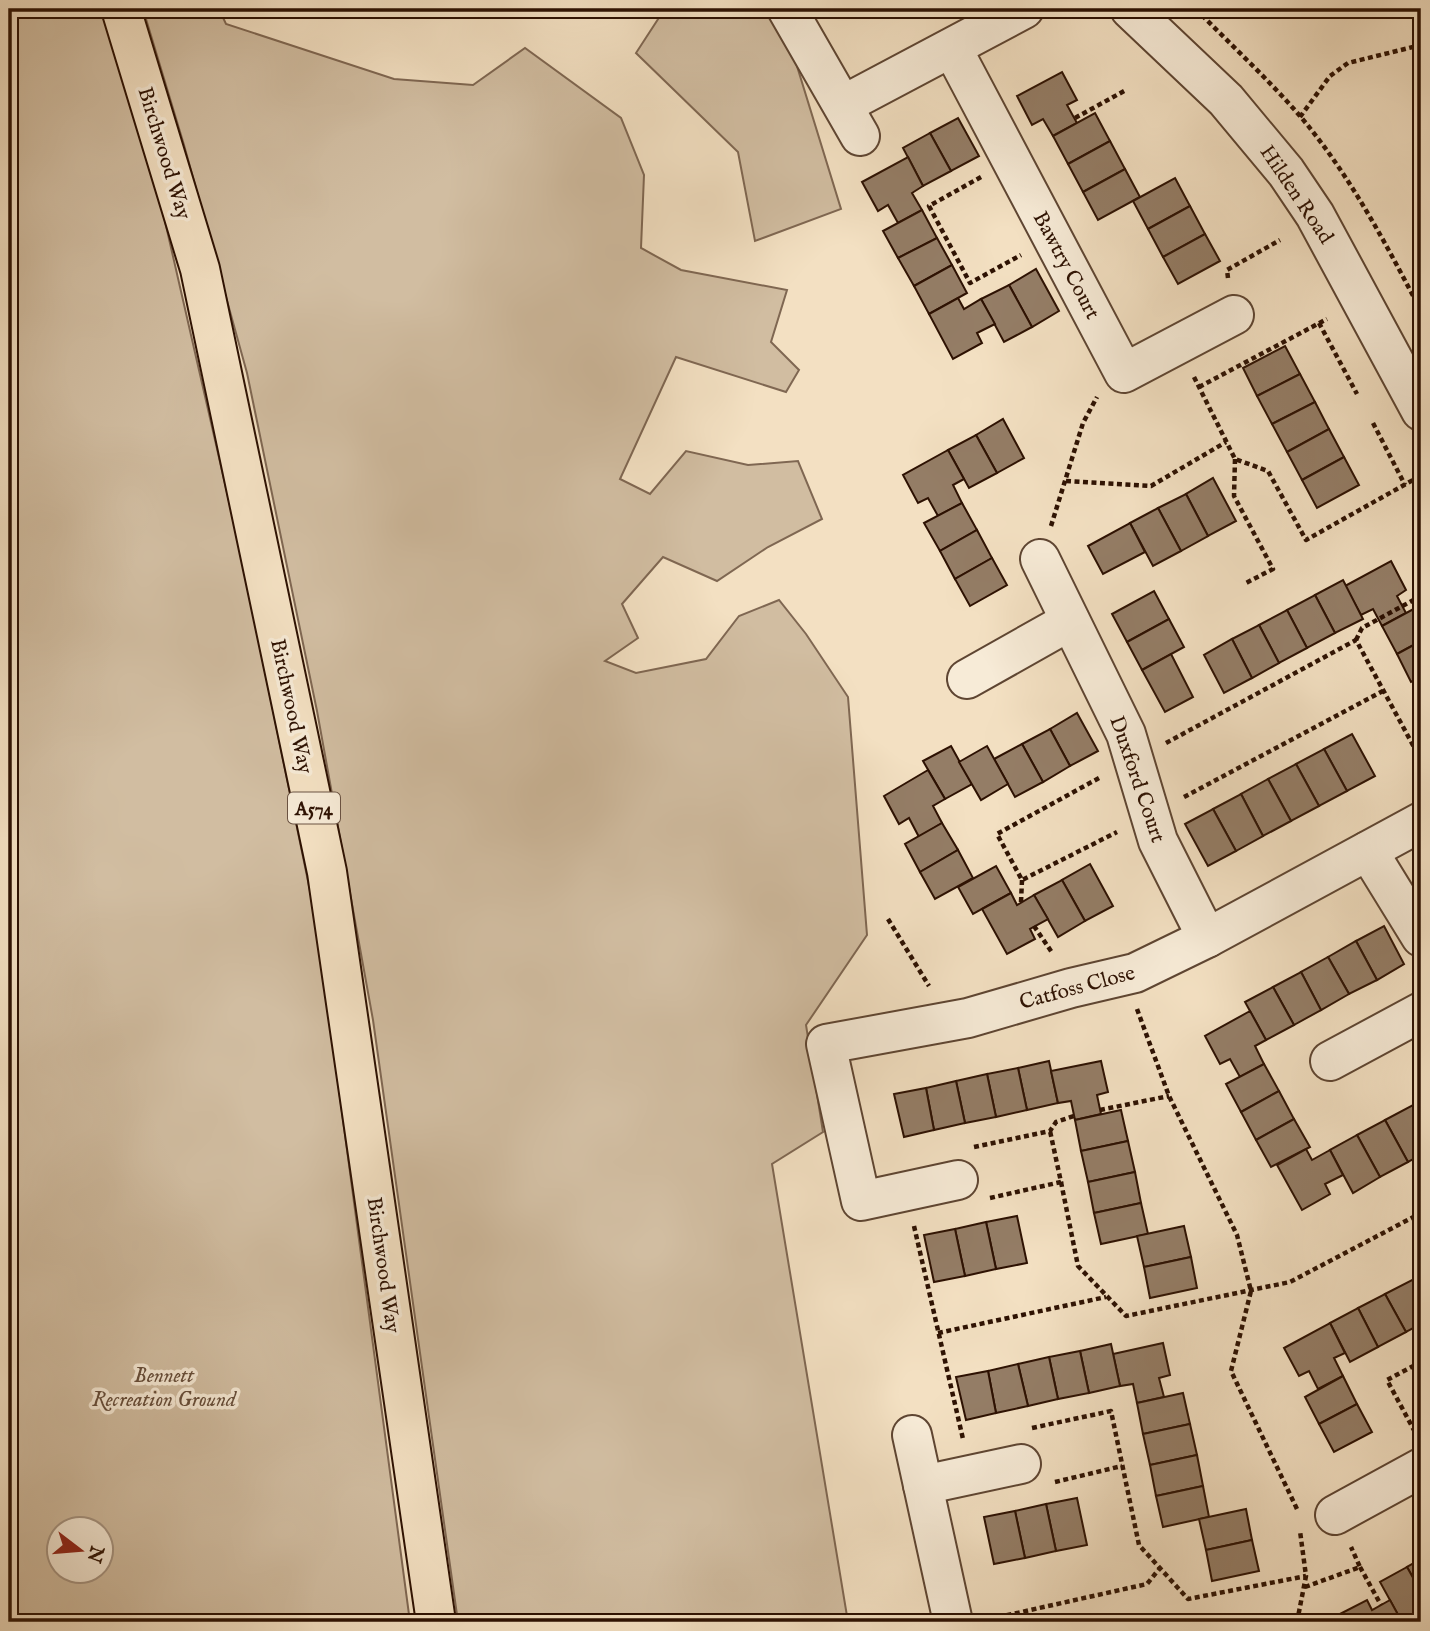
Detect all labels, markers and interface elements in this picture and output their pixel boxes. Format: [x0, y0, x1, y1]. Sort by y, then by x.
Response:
street label: Birchwood Way [131, 84, 197, 224]
street label: Hilden Road [1253, 140, 1339, 250]
street label: Bawtry Court [1026, 207, 1105, 324]
street label: Birchwood Way [263, 636, 318, 777]
street label: Duxford Court [1102, 713, 1171, 846]
road number: A574 [288, 792, 340, 824]
street label: Catfoss Close [1017, 960, 1138, 1017]
street label: Birchwood Way [360, 1195, 406, 1336]
park label: Bennett Recreation Ground [92, 1363, 238, 1414]
north arrow [46, 1516, 116, 1586]
text: N [80, 1542, 108, 1566]

